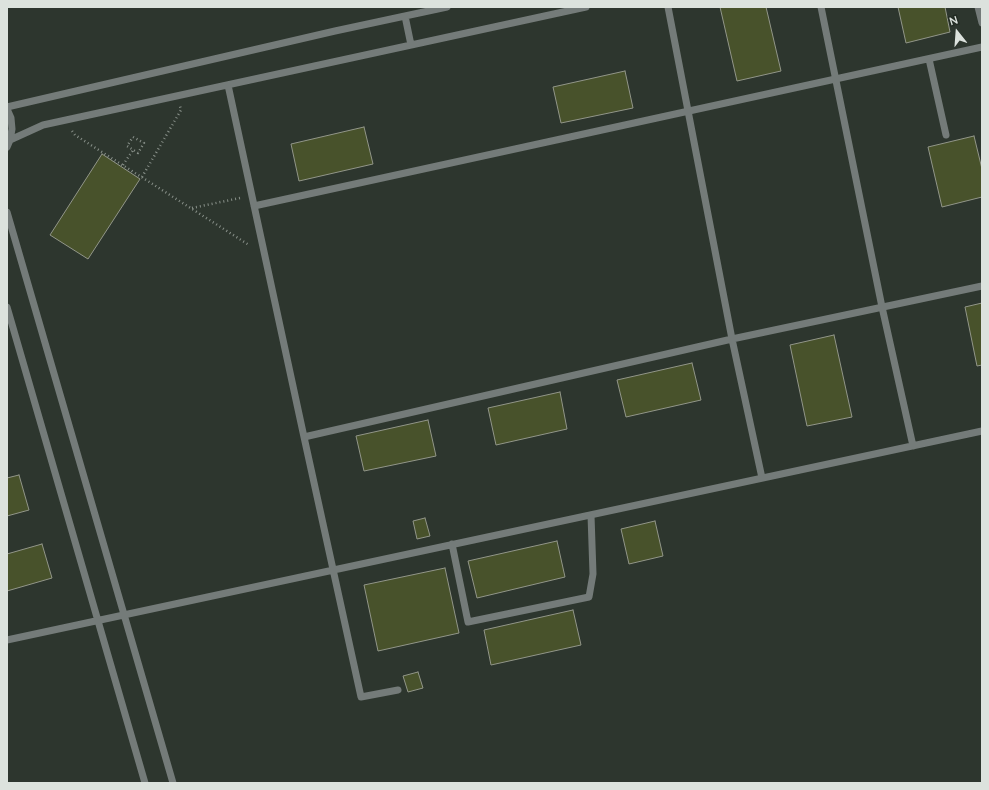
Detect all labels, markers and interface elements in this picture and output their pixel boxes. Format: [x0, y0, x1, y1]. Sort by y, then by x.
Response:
north arrow [937, 12, 977, 52]
text: N [947, 13, 960, 28]

